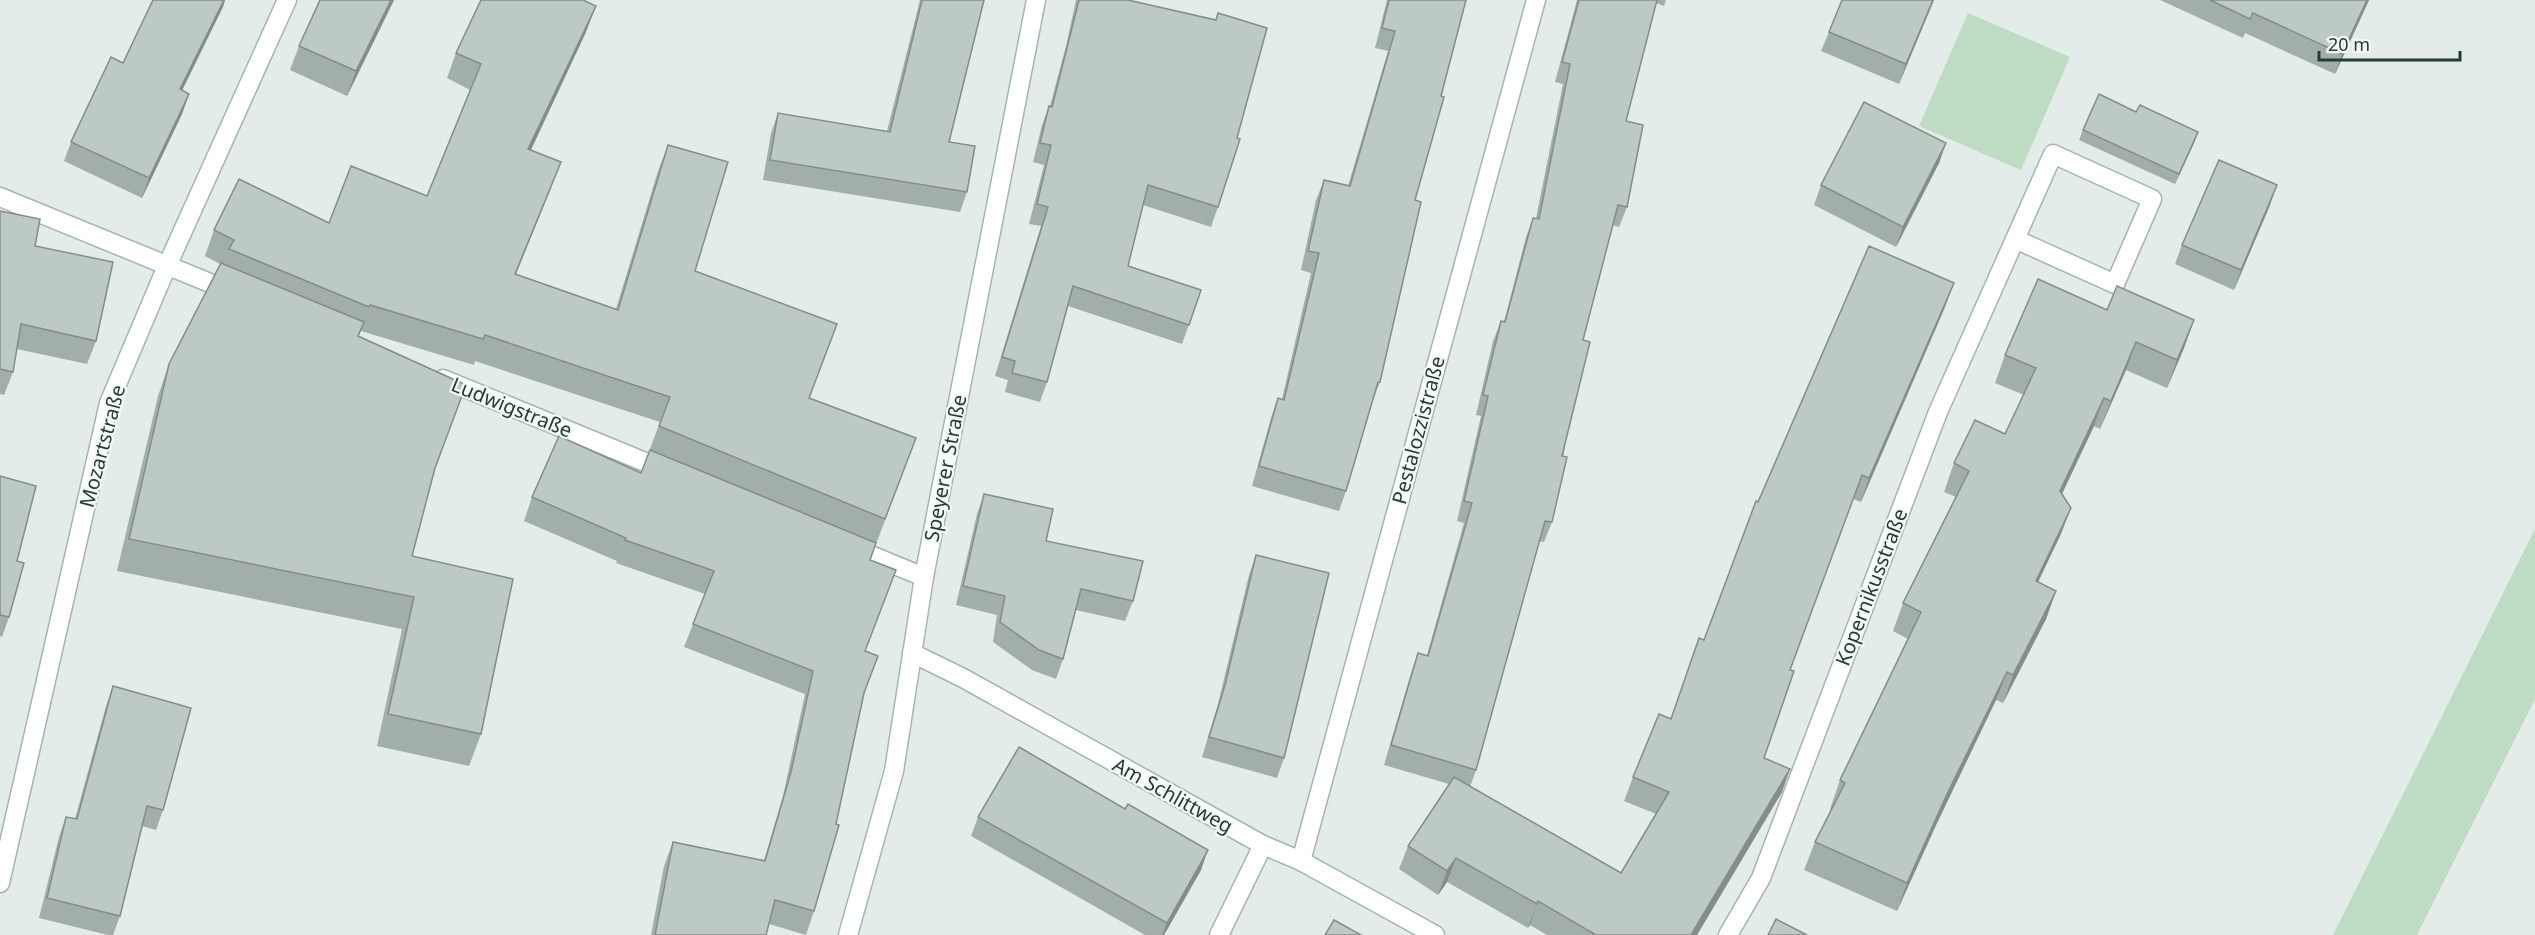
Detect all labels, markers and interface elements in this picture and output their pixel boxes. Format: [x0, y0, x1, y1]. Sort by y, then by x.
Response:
scale bar [2319, 24, 2460, 62]
text: 20 m [2328, 32, 2370, 56]
street label: Pestalozzistraße [1385, 353, 1451, 507]
street label: Ludwigstraße [448, 370, 576, 444]
street label: Mozartstraße [73, 382, 131, 510]
street label: Speyerer Straße [917, 392, 973, 544]
street label: Kopernikusstraße [1829, 505, 1913, 669]
street label: Am Schlittweg [1108, 751, 1238, 839]

